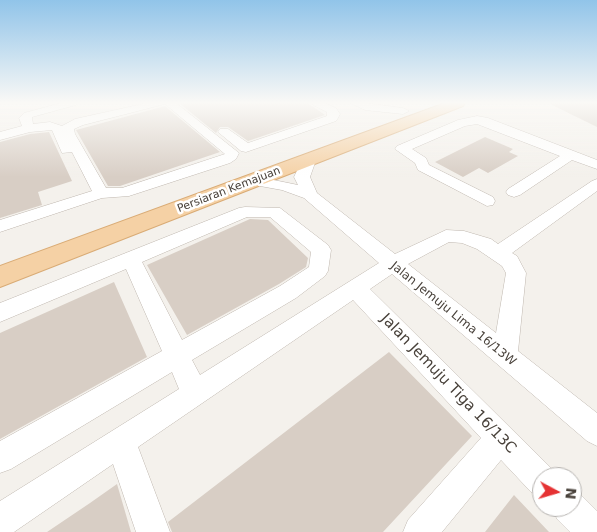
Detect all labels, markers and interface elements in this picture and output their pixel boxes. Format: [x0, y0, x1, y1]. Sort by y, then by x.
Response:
street label: Persiaran Kemajuan [176, 164, 282, 216]
street label: Jalan Jemuju Lima 16/13W [387, 259, 519, 369]
street label: Jalan Jemuju Tiga 16/13C [376, 310, 520, 458]
north arrow [532, 467, 582, 517]
text: N [562, 487, 579, 500]

